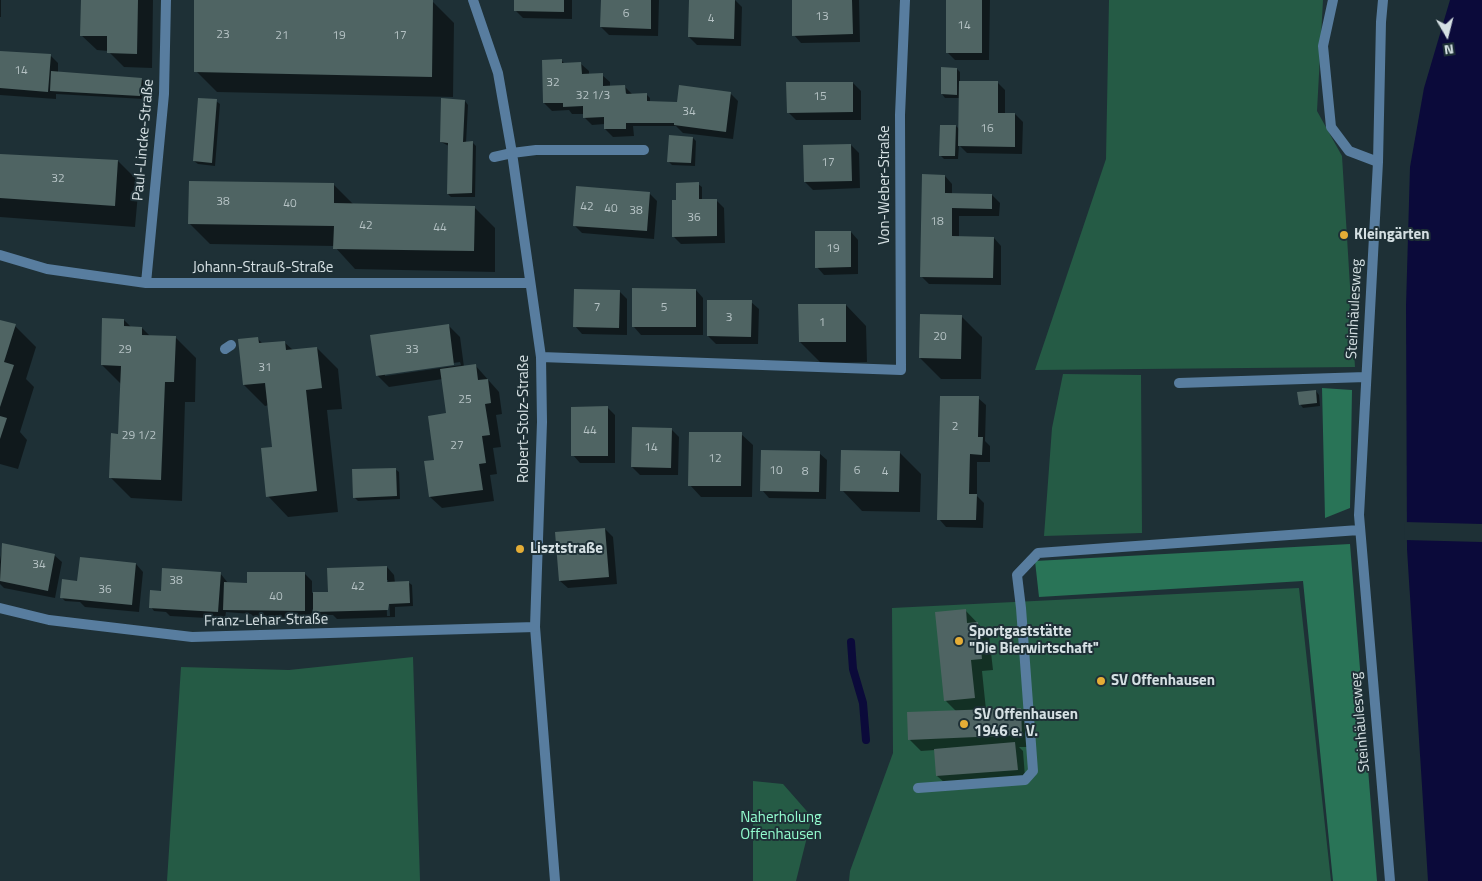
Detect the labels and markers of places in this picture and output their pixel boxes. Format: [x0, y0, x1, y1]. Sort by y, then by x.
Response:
place label: Kleingärten [1354, 226, 1429, 244]
marker: Kleingärten [1338, 229, 1350, 241]
place label: Lisztstraße [530, 540, 603, 558]
marker: Lisztstraße [514, 543, 526, 555]
place label: Sportgaststätte "Die Bierwirtschaft" [969, 623, 1099, 658]
marker: Sportgaststätte "Die Bierwirtschaft" [953, 635, 965, 647]
place label: SV Offenhausen [1111, 672, 1215, 690]
marker: SV Offenhausen [1095, 675, 1107, 687]
place label: SV Offenhausen 1946 e. V. [974, 706, 1078, 741]
marker: SV Offenhausen 1946 e. V. [958, 718, 970, 730]

